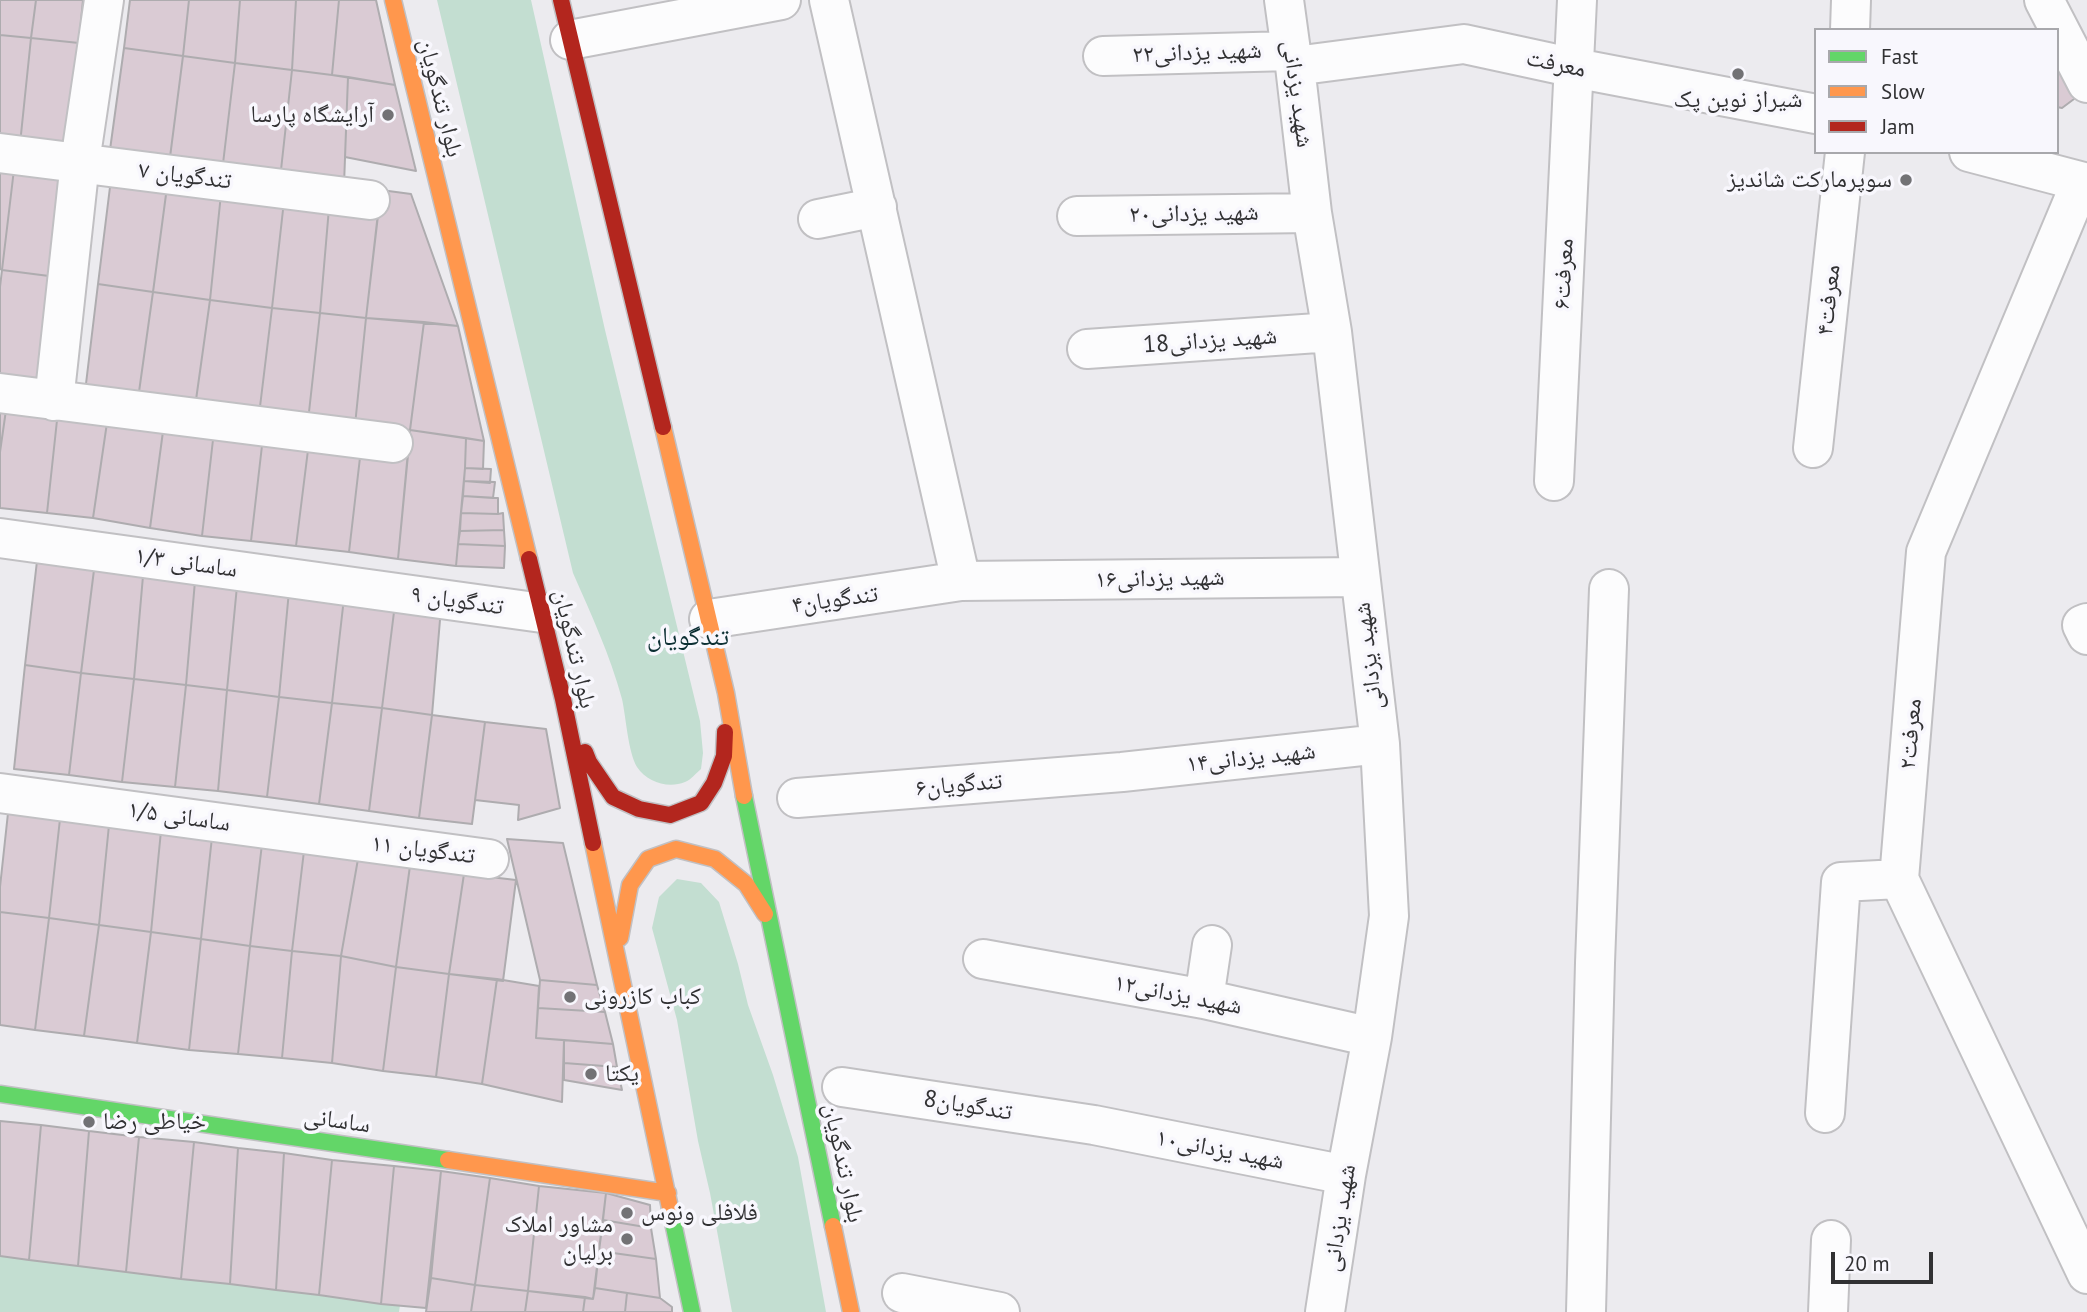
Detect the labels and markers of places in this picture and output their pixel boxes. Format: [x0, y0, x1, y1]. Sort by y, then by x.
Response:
marker: شیراز نوین پک [1730, 66, 1746, 82]
place label: شیراز نوین پک [1674, 86, 1802, 114]
place label: آرایشگاه پارسا [250, 101, 374, 129]
marker: آرایشگاه پارسا [380, 107, 396, 123]
place label: سوپرمارکت شاندیز [1727, 166, 1892, 194]
marker: سوپرمارکت شاندیز [1898, 172, 1914, 188]
place label: کباب کازرونی [584, 983, 701, 1011]
marker: کباب کازرونی [562, 989, 578, 1005]
place label: یکتا [605, 1060, 639, 1088]
marker: یکتا [583, 1066, 599, 1082]
place label: خیاطی رضا [103, 1108, 206, 1136]
marker: خیاطی رضا [81, 1114, 97, 1130]
place label: فلافلی ونوس [641, 1199, 758, 1227]
marker: فلافلی ونوس [619, 1205, 635, 1221]
place label: مشاور املاک برلیان [505, 1211, 613, 1267]
marker: مشاور املاک برلیان [619, 1231, 635, 1247]

